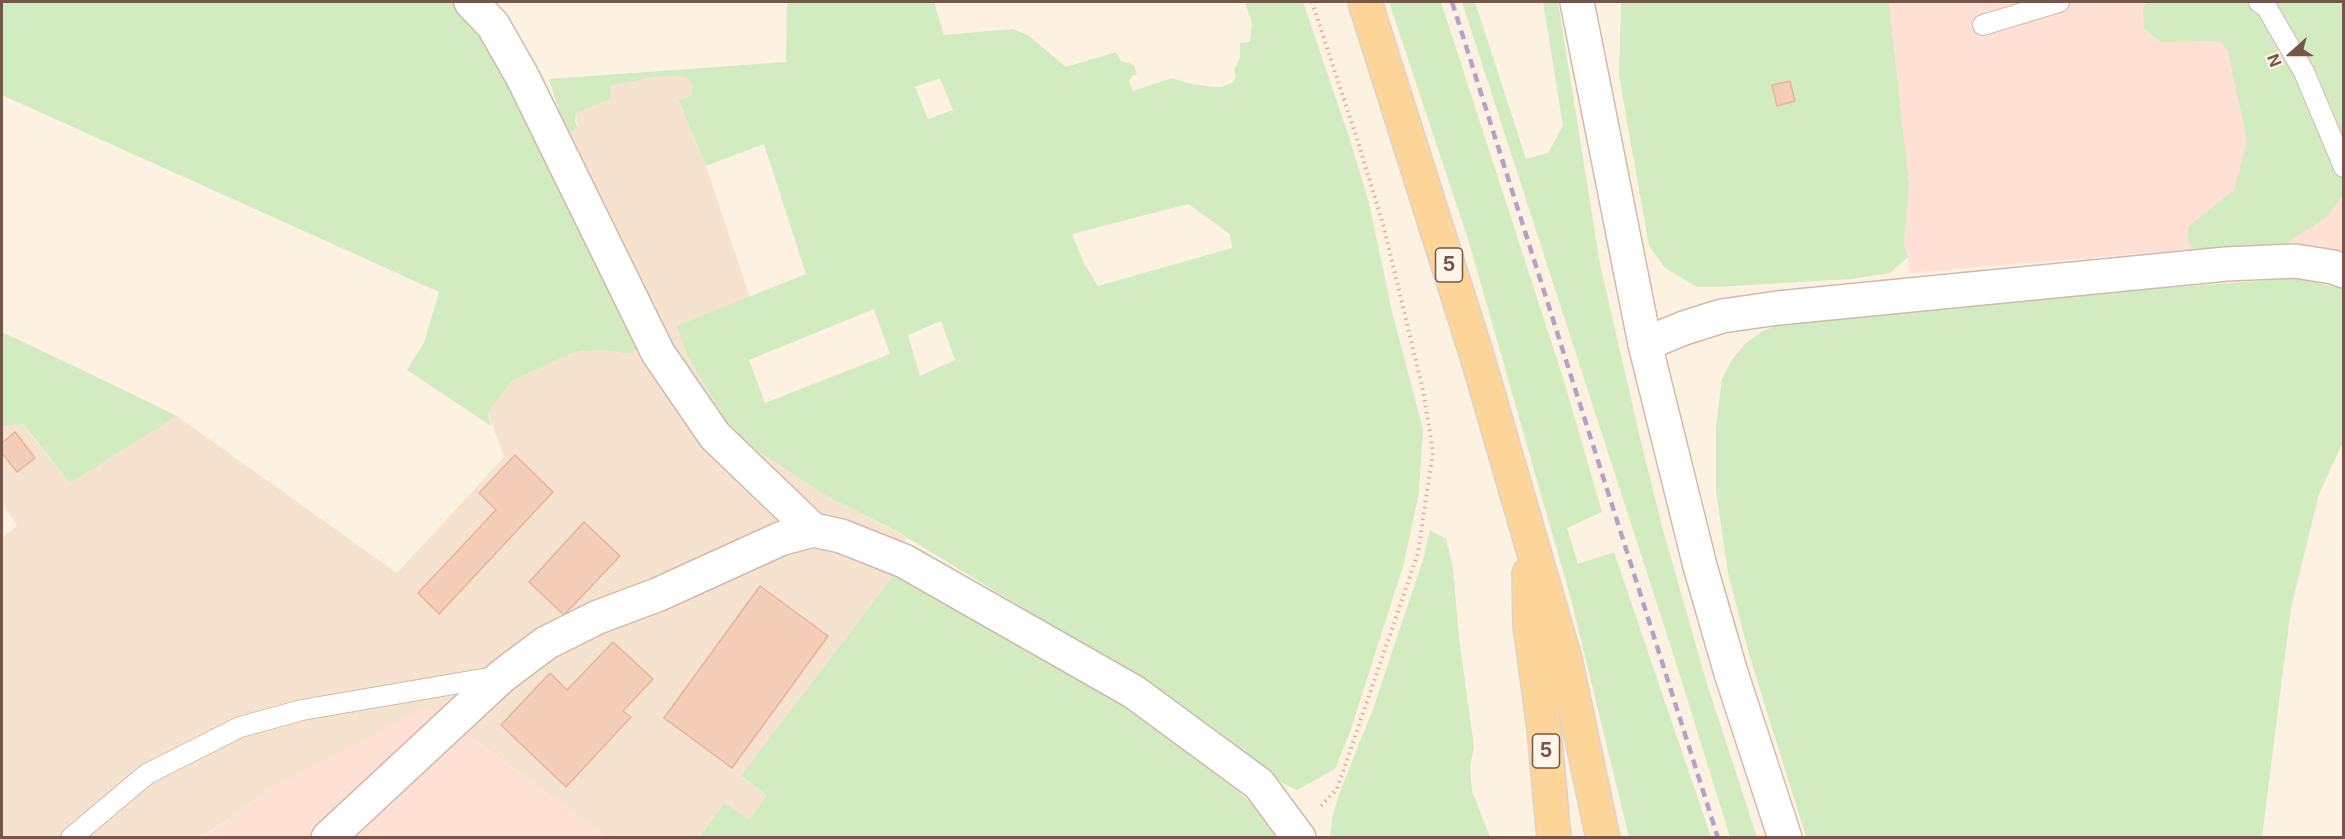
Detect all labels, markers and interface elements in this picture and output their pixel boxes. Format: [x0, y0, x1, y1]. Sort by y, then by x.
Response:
north arrow [2261, 24, 2321, 84]
text: N [2263, 51, 2286, 70]
road number: 5 [1436, 248, 1462, 282]
road number: 5 [1532, 734, 1560, 768]

